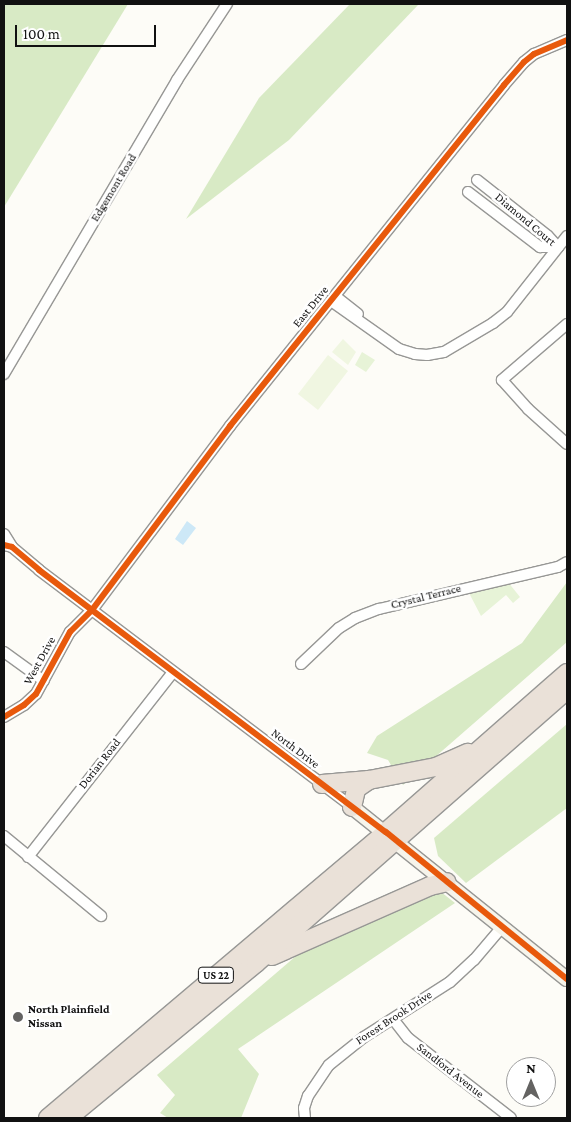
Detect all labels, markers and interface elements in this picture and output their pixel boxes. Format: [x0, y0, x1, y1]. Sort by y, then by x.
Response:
scale bar [18, 15, 159, 47]
text: 100 m [23, 26, 60, 42]
street label: Edgemont Road [88, 152, 140, 224]
street label: Diamond Court [492, 190, 558, 250]
street label: East Drive [290, 283, 332, 331]
street label: Crystal Terrace [389, 581, 463, 613]
street label: West Drive [21, 634, 59, 688]
street label: North Drive [268, 726, 322, 772]
street label: Dorian Road [76, 736, 124, 792]
road number: US 22 [197, 966, 235, 984]
street label: Forest Brook Drive [353, 988, 435, 1048]
place label: North Plainfield Nissan [28, 1003, 110, 1031]
marker: North Plainfield Nissan [12, 1011, 24, 1023]
street label: Sandford Avenue [414, 1040, 486, 1102]
north arrow [506, 1057, 556, 1107]
text: N [526, 1060, 536, 1076]

